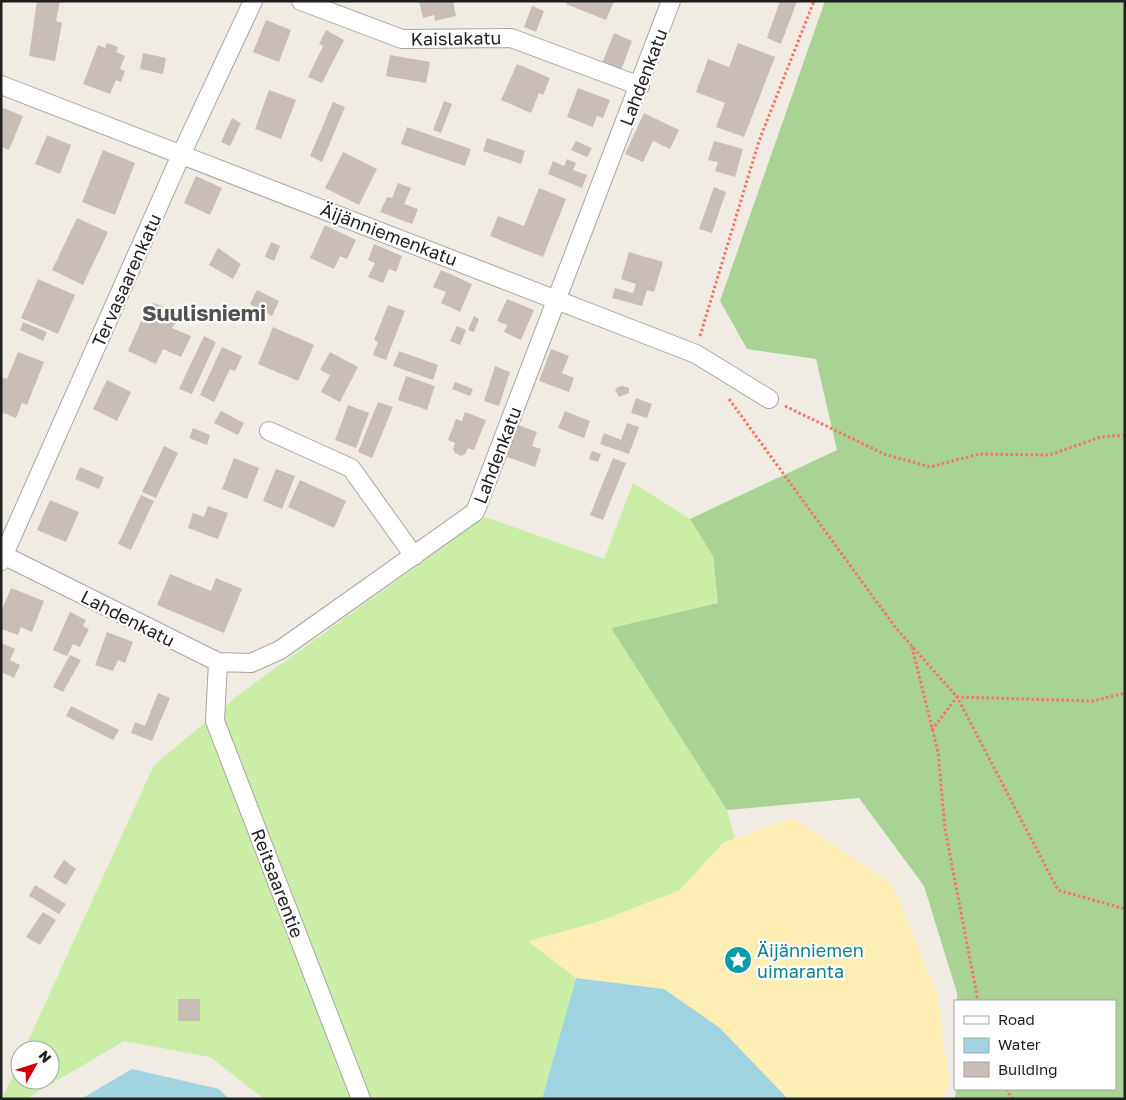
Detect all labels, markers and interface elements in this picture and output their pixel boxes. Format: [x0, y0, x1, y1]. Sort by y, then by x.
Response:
street label: Lahdenkatu [614, 25, 672, 129]
street label: Kaislakatu [410, 26, 502, 50]
street label: Äijänniemenkatu [317, 198, 461, 270]
street label: Tervasaarenkatu [87, 210, 165, 350]
district label: Suulisniemi [142, 299, 266, 326]
street label: Lahdenkatu [468, 403, 526, 507]
street label: Lahdenkatu [77, 585, 179, 651]
street label: Reitsaarentie [247, 825, 309, 941]
place label: Äijänniemen uimaranta [757, 939, 864, 982]
place icon: Äijänniemen uimaranta [723, 945, 753, 975]
legend [954, 1000, 1116, 1090]
text: Road [998, 1010, 1035, 1028]
text: Water [998, 1035, 1041, 1053]
north arrow [10, 1040, 60, 1090]
text: N [36, 1047, 55, 1066]
text: Building [998, 1060, 1058, 1078]

